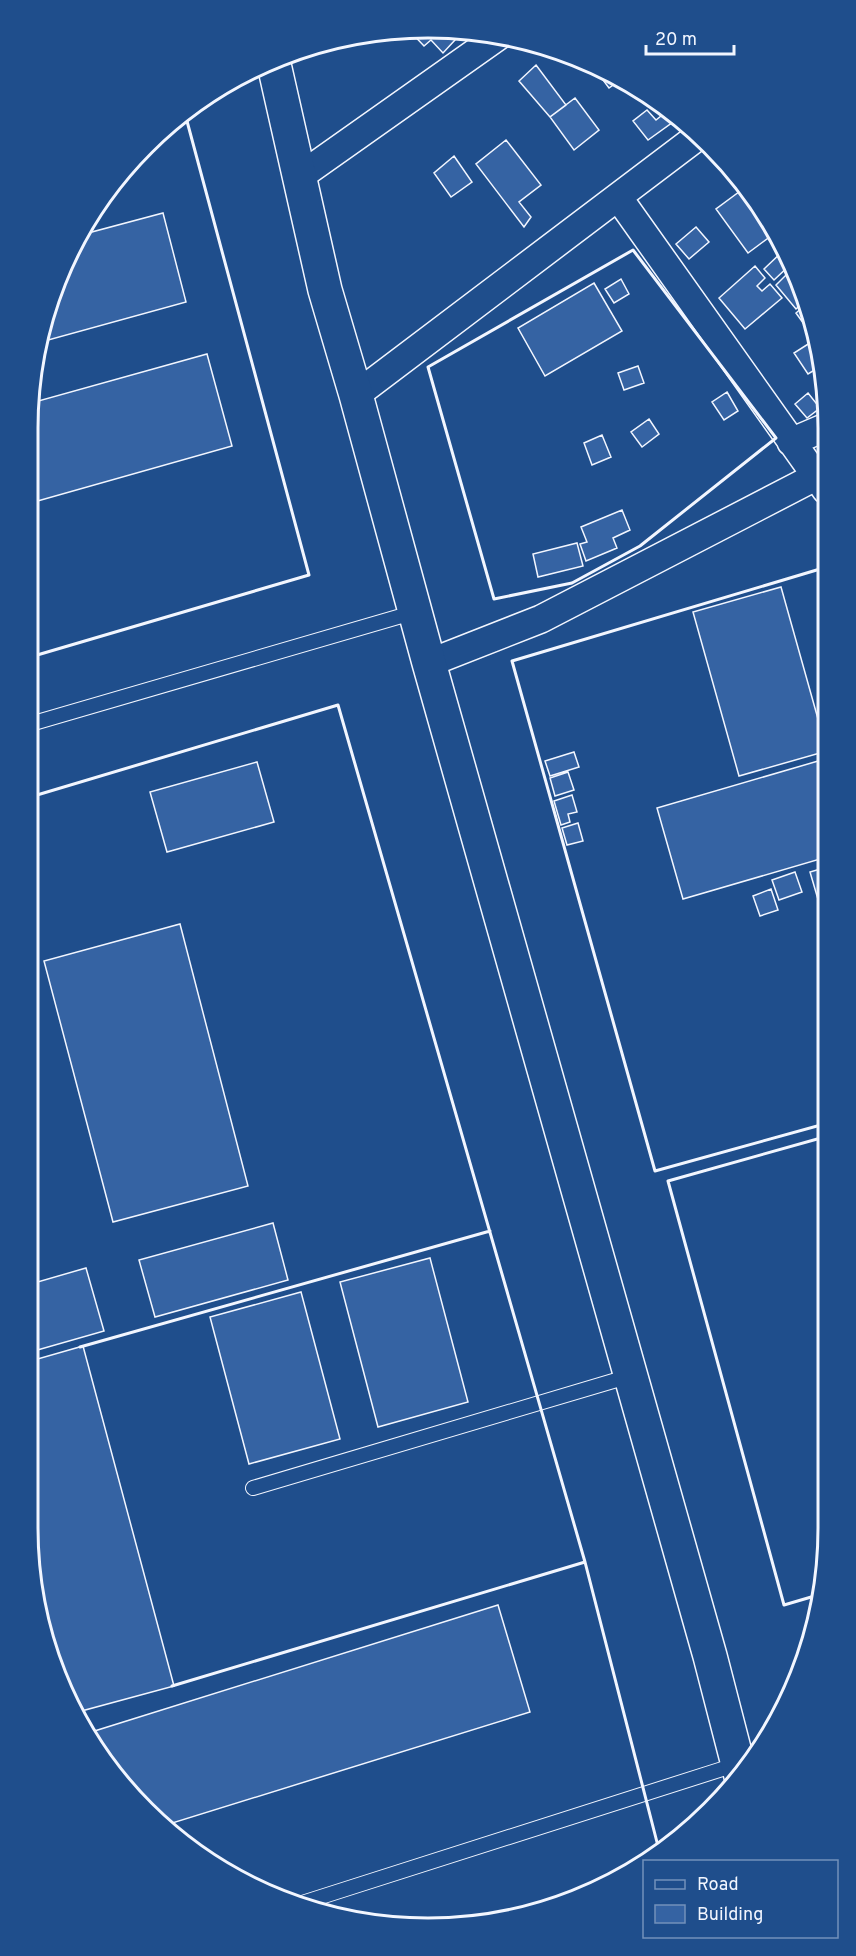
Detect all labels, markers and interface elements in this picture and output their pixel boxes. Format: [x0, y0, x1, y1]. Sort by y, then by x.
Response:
scale bar [646, 18, 734, 56]
text: 20 m [655, 29, 697, 52]
legend [643, 1860, 838, 1938]
text: Road [697, 1874, 739, 1897]
text: Building [697, 1904, 763, 1927]

